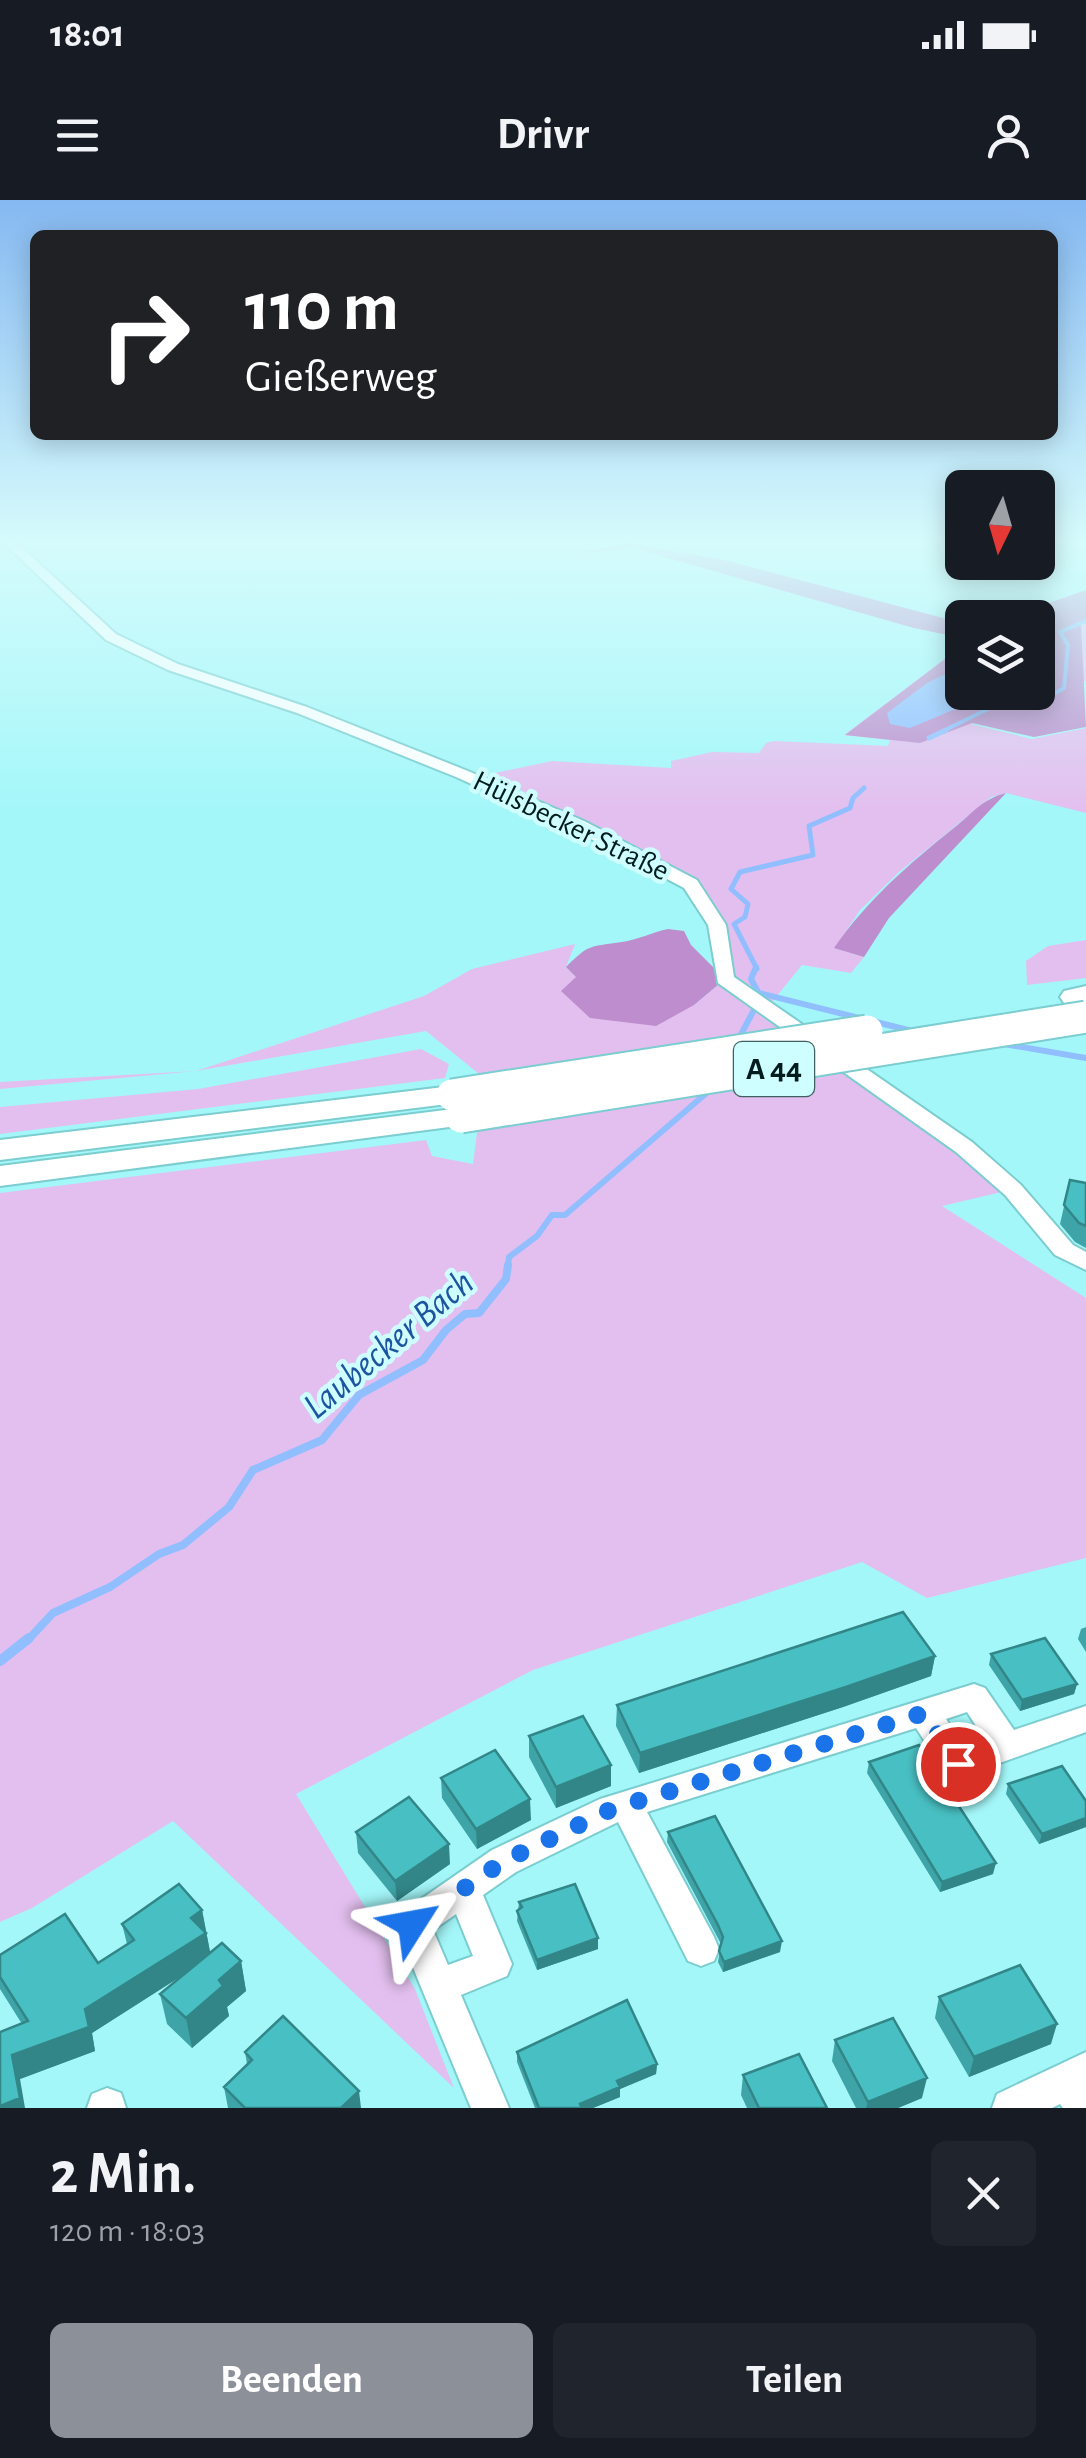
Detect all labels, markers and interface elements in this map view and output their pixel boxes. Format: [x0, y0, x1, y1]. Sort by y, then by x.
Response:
text: 18:01 [50, 16, 125, 54]
icon: menu [50, 108, 105, 163]
icon: person [981, 108, 1036, 163]
text: Drivr [497, 112, 589, 157]
icon: right [80, 270, 210, 400]
text: 110 m [245, 273, 399, 343]
text: Gießerweg [245, 355, 437, 400]
north arrow [945, 470, 1055, 580]
map controls [945, 470, 1055, 710]
button: layers [945, 600, 1055, 710]
street label: Hülsbecker Straße [468, 766, 674, 886]
road number: A 44 [734, 1042, 814, 1096]
water label: Laubecker Bach [297, 1263, 481, 1427]
pin [916, 1722, 1001, 1807]
icon: arrive [931, 1737, 986, 1792]
position arrow [360, 1872, 464, 1976]
button: close [931, 2141, 1036, 2246]
text: 2 Min. [50, 2144, 196, 2204]
text: 120 m · 18:03 [50, 2215, 205, 2247]
button: Beenden [50, 2323, 533, 2438]
button: Teilen [553, 2323, 1036, 2438]

